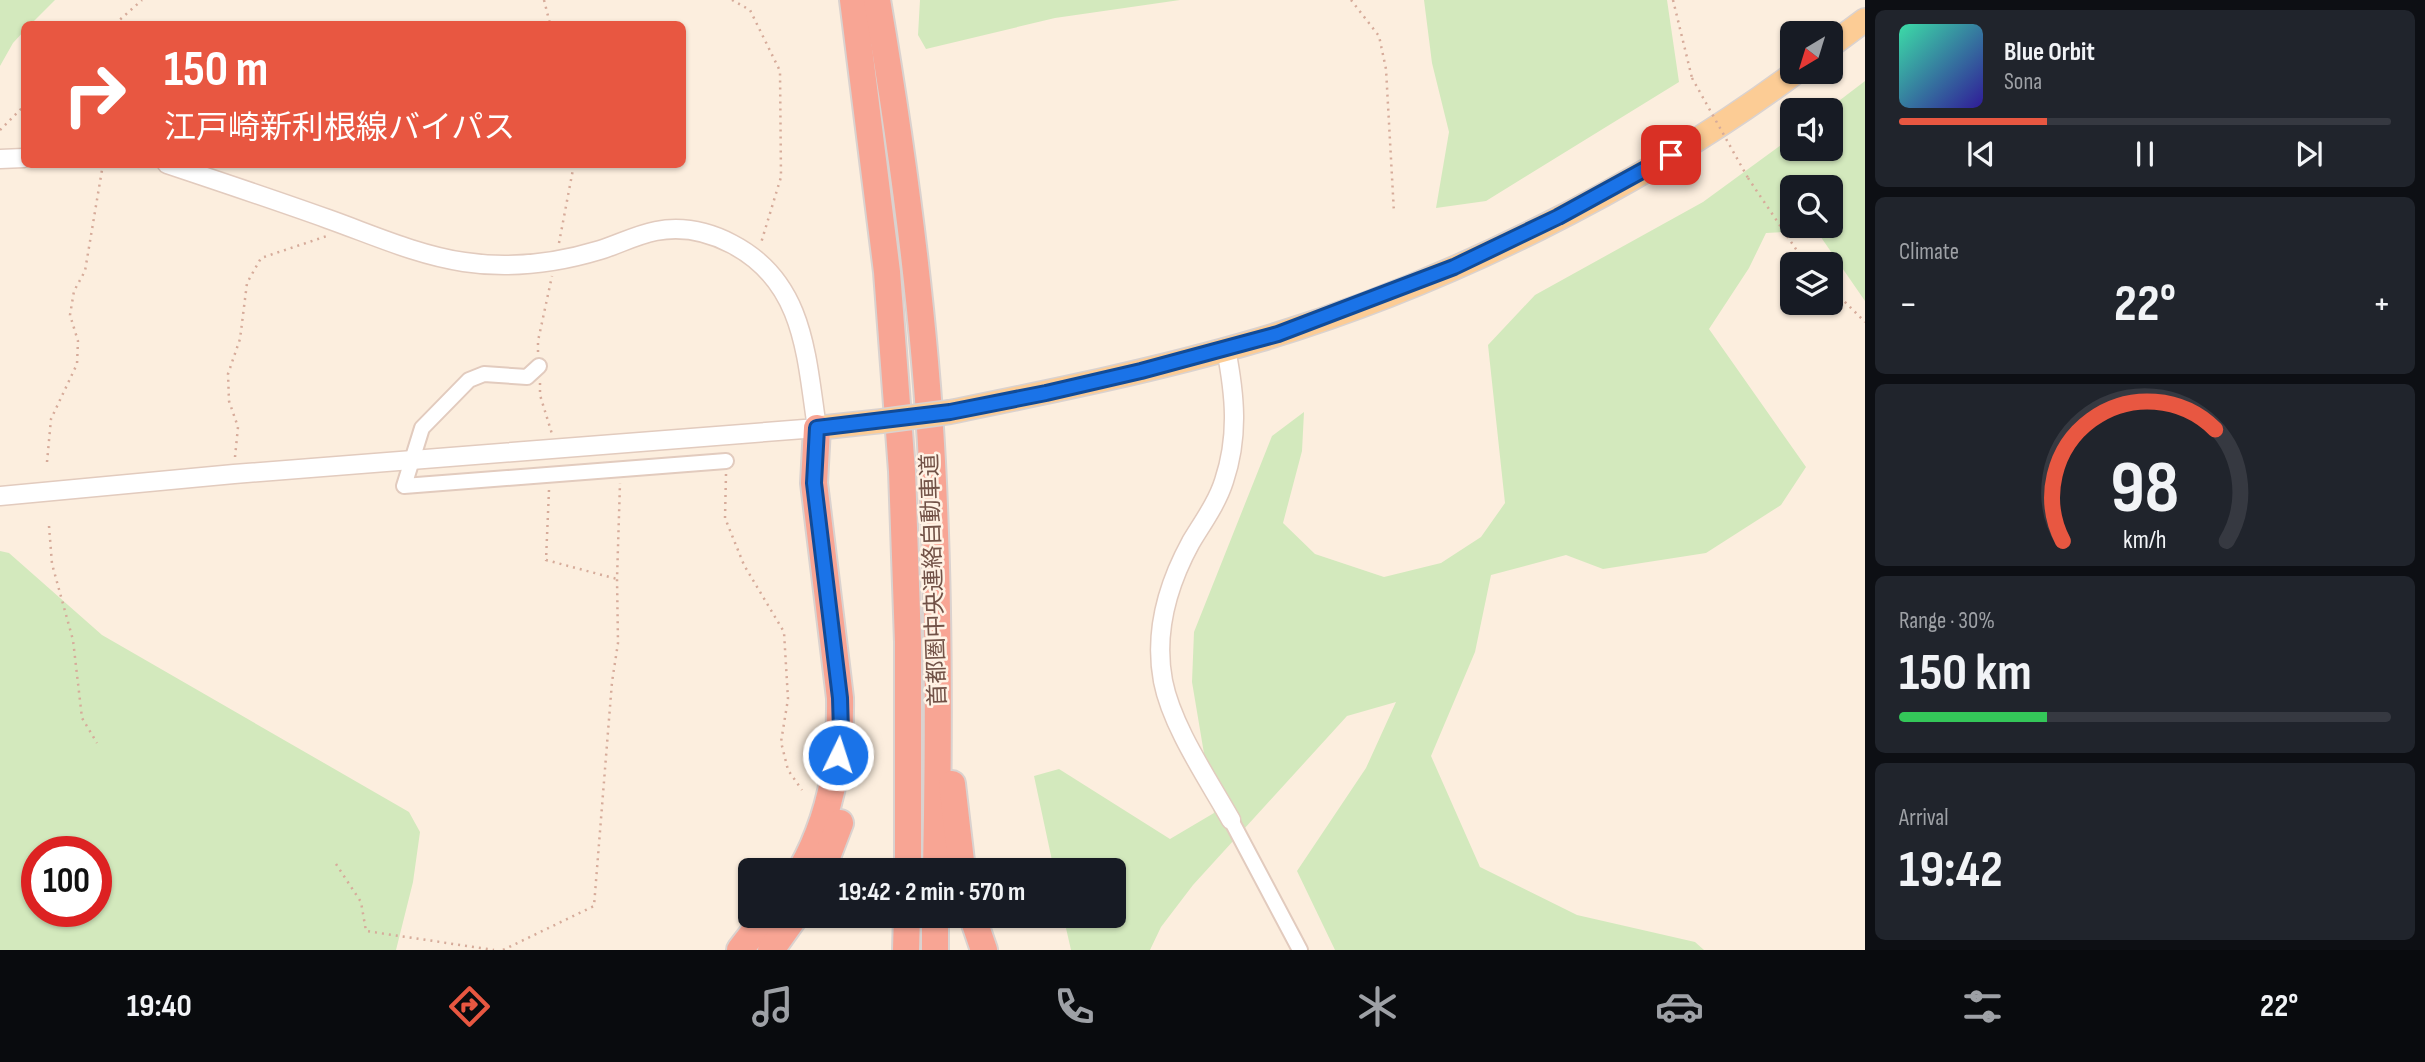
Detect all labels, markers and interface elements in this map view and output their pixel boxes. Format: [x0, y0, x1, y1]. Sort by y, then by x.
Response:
north arrow [1780, 21, 1843, 84]
map controls [1780, 21, 1843, 315]
text: Blue Orbit [2004, 37, 2095, 68]
text: 150 m [164, 41, 268, 100]
icon: right [49, 49, 140, 140]
text: Sona [2004, 68, 2042, 96]
button: sound [1780, 98, 1843, 161]
text: 江戸崎新利根線バイパス [164, 109, 515, 148]
pin [1641, 125, 1701, 185]
icon: previous [1962, 135, 2000, 173]
icon: pause [2126, 135, 2164, 173]
icon: next [2290, 135, 2328, 173]
icon: arrive [1652, 136, 1690, 174]
button: search [1780, 175, 1843, 238]
text: Climate [1899, 238, 1959, 266]
button: layers [1780, 252, 1843, 315]
text: 22° [2114, 273, 2176, 336]
text: − [1899, 282, 1918, 327]
text: + [2372, 282, 2391, 327]
text: 98 [2111, 445, 2179, 533]
street label: 首都圏中央連絡自動車道 [916, 453, 952, 707]
text: km/h [2123, 525, 2167, 556]
text: Range · 30% [1899, 607, 1995, 635]
text: 150 km [1899, 642, 2032, 705]
position arrow [801, 718, 875, 792]
text: Arrival [1899, 804, 1948, 832]
speed limit sign: 100 [21, 836, 112, 927]
text: 19:42 [1899, 839, 2003, 902]
text: 19:42 · 2 min · 570 m [839, 877, 1025, 908]
icon: directions [445, 982, 494, 1031]
icon: music [748, 982, 797, 1031]
icon: phone [1050, 982, 1099, 1031]
icon: climate [1353, 982, 1402, 1031]
icon: car [1655, 982, 1704, 1031]
icon: filters [1958, 982, 2007, 1031]
text: 19:40 [127, 987, 192, 1026]
text: 22° [2260, 987, 2298, 1026]

